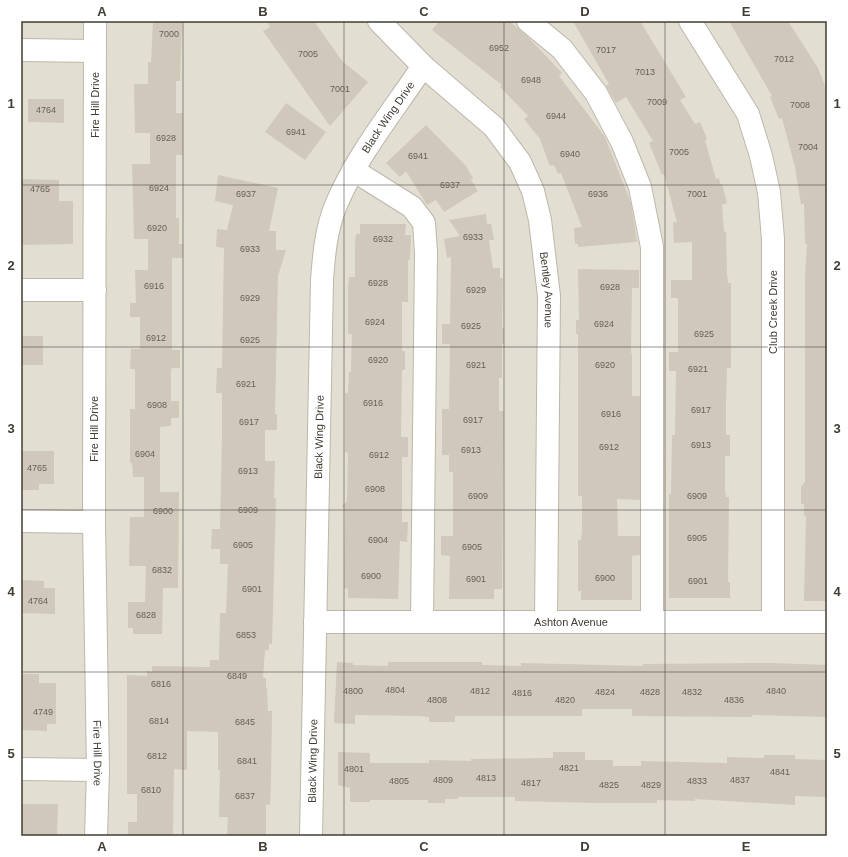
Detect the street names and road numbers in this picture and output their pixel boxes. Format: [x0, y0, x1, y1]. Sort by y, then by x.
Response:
street label: Fire Hill Drive [89, 72, 101, 138]
street label: Black Wing Drive [359, 79, 417, 155]
street label: Bentley Avenue [538, 251, 555, 328]
street label: Club Creek Drive [767, 270, 779, 354]
street label: Black Wing Drive [312, 395, 326, 479]
street label: Fire Hill Drive [88, 396, 100, 462]
street label: Ashton Avenue [534, 616, 608, 628]
street label: Black Wing Drive [306, 719, 319, 803]
street label: Fire Hill Drive [91, 720, 104, 786]

